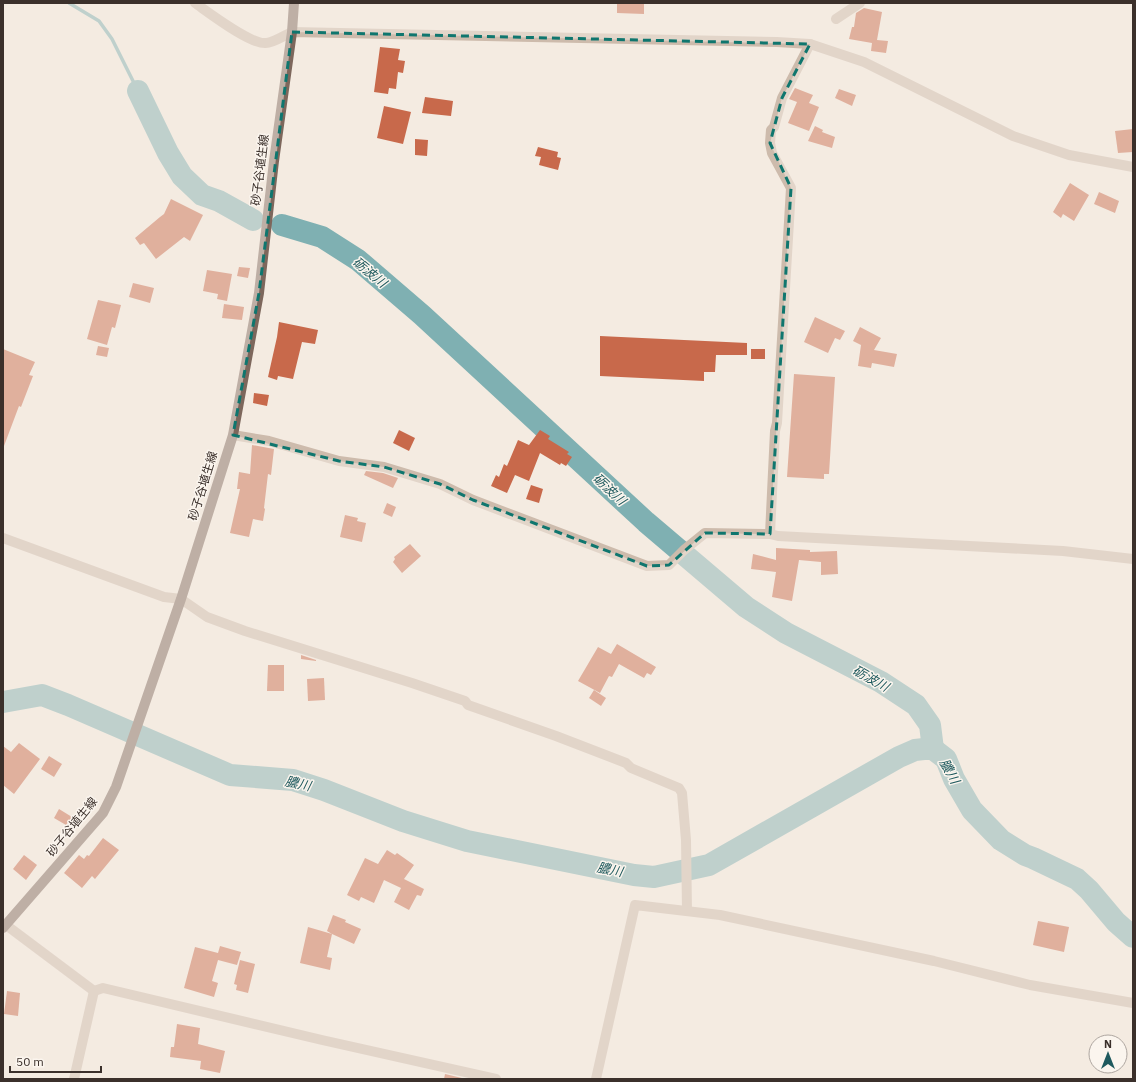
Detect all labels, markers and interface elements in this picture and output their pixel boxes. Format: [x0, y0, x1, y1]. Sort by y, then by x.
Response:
street label: 砂子谷埴生線 [248, 133, 271, 207]
water label: 砺波川 [349, 254, 392, 293]
street label: 砂子谷埴生線 [185, 449, 220, 522]
water label: 砺波川 [590, 470, 631, 510]
water label: 砺波川 [850, 662, 894, 696]
water label: 膿川 [936, 756, 964, 788]
water label: 膿川 [283, 772, 314, 795]
street label: 砂子谷埴生線 [43, 794, 100, 859]
water label: 膿川 [596, 859, 626, 881]
north arrow [1088, 1034, 1128, 1074]
text: N [1104, 1037, 1112, 1051]
scale bar [10, 1048, 101, 1074]
text: 50 m [16, 1054, 44, 1069]

